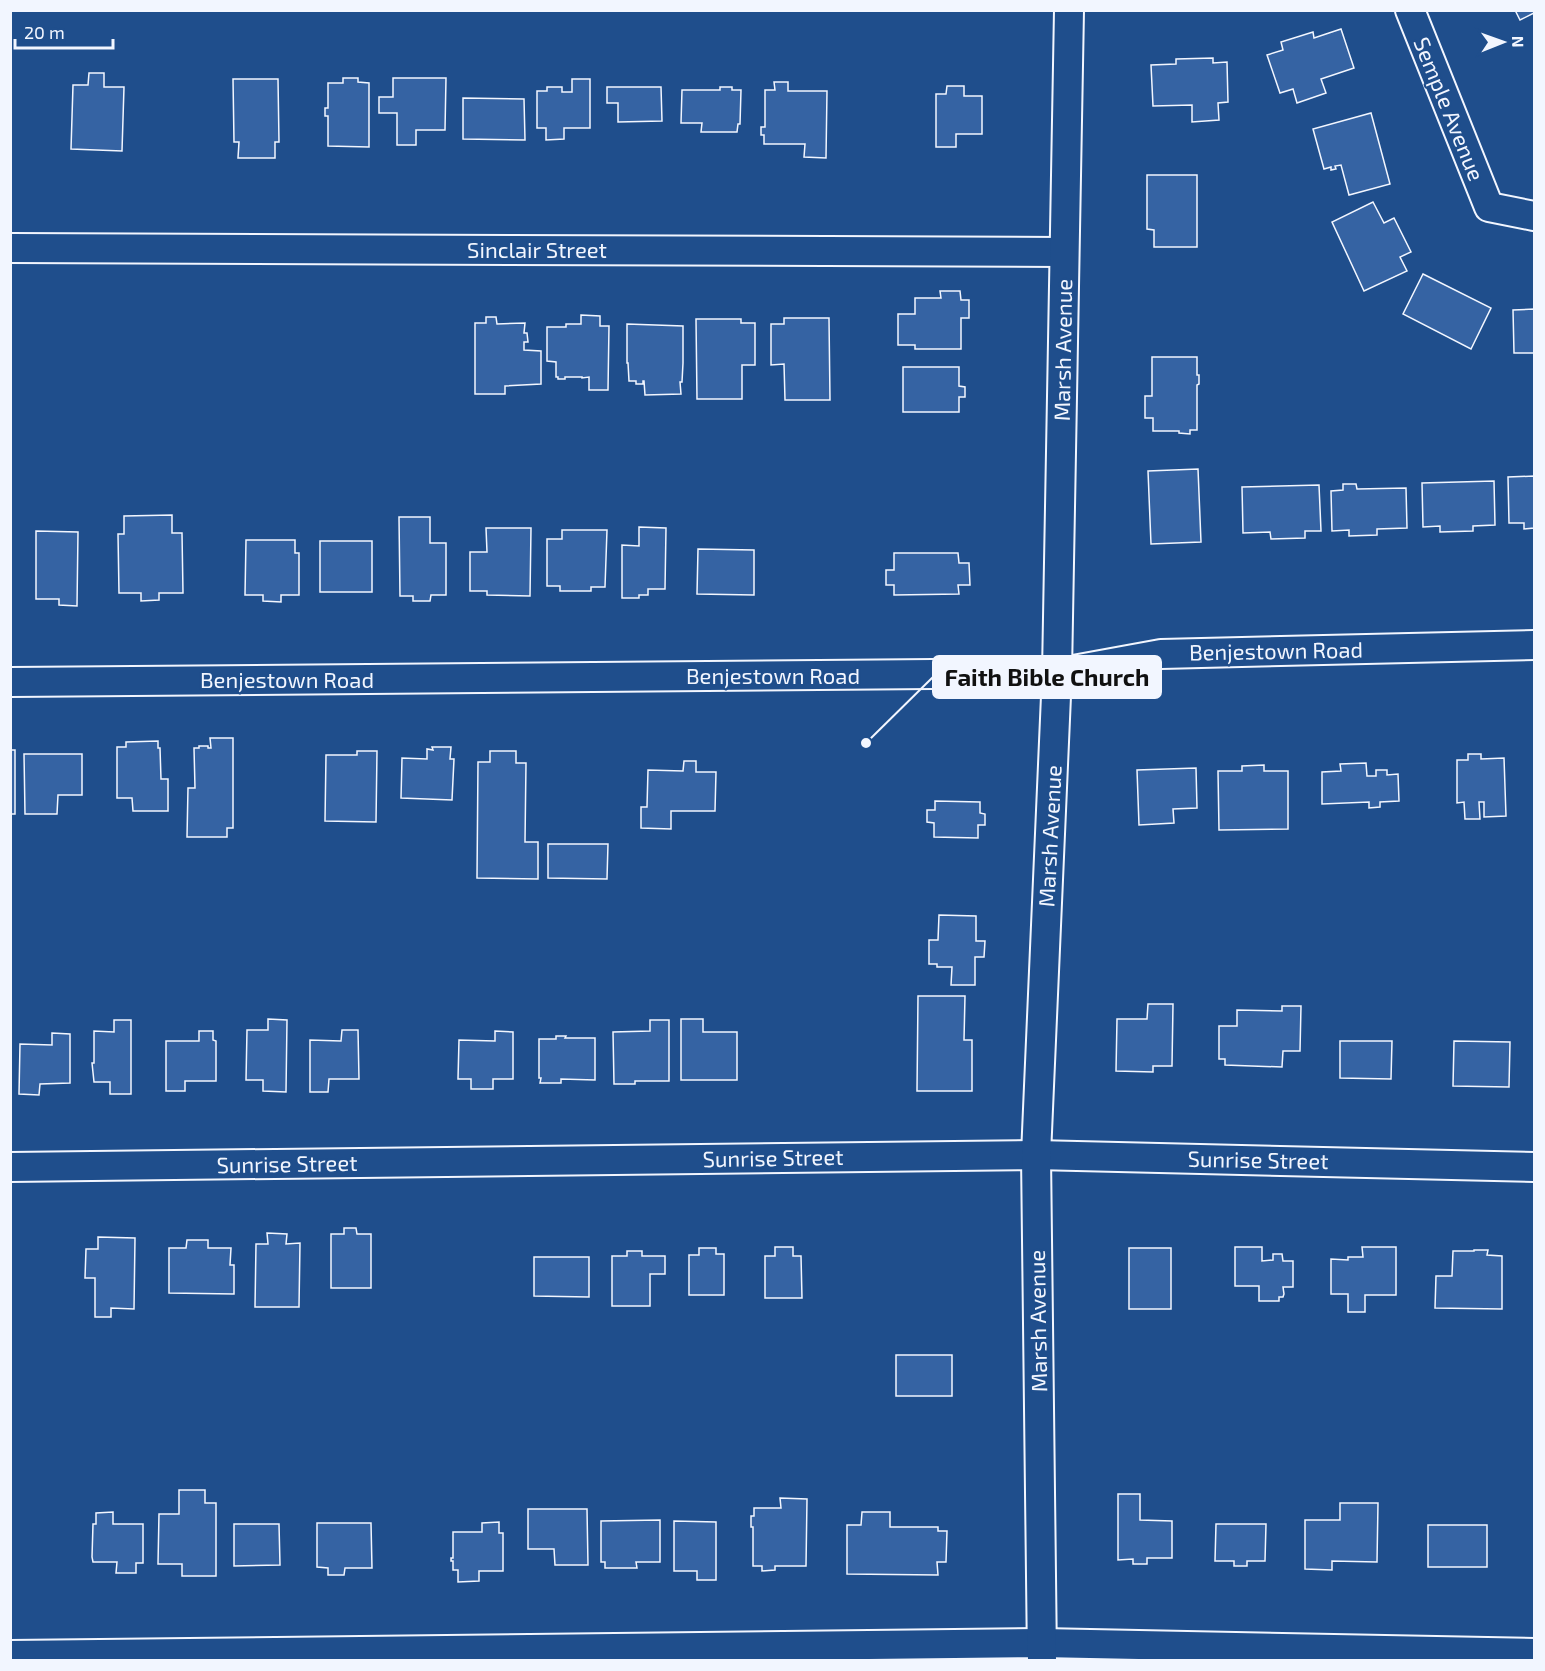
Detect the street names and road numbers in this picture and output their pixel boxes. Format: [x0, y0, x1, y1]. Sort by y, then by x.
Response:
street label: Semple Avenue [1409, 33, 1491, 184]
street label: Sinclair Street [467, 236, 607, 262]
street label: Marsh Avenue [1048, 279, 1076, 421]
street label: Benjestown Road [1189, 635, 1363, 666]
street label: Benjestown Road [686, 662, 860, 689]
street label: Benjestown Road [200, 666, 374, 693]
street label: Marsh Avenue [1032, 764, 1066, 908]
street label: Sunrise Street [702, 1143, 844, 1171]
street label: Sunrise Street [1187, 1145, 1329, 1173]
street label: Sunrise Street [216, 1149, 358, 1177]
street label: Marsh Avenue [1023, 1250, 1051, 1392]

